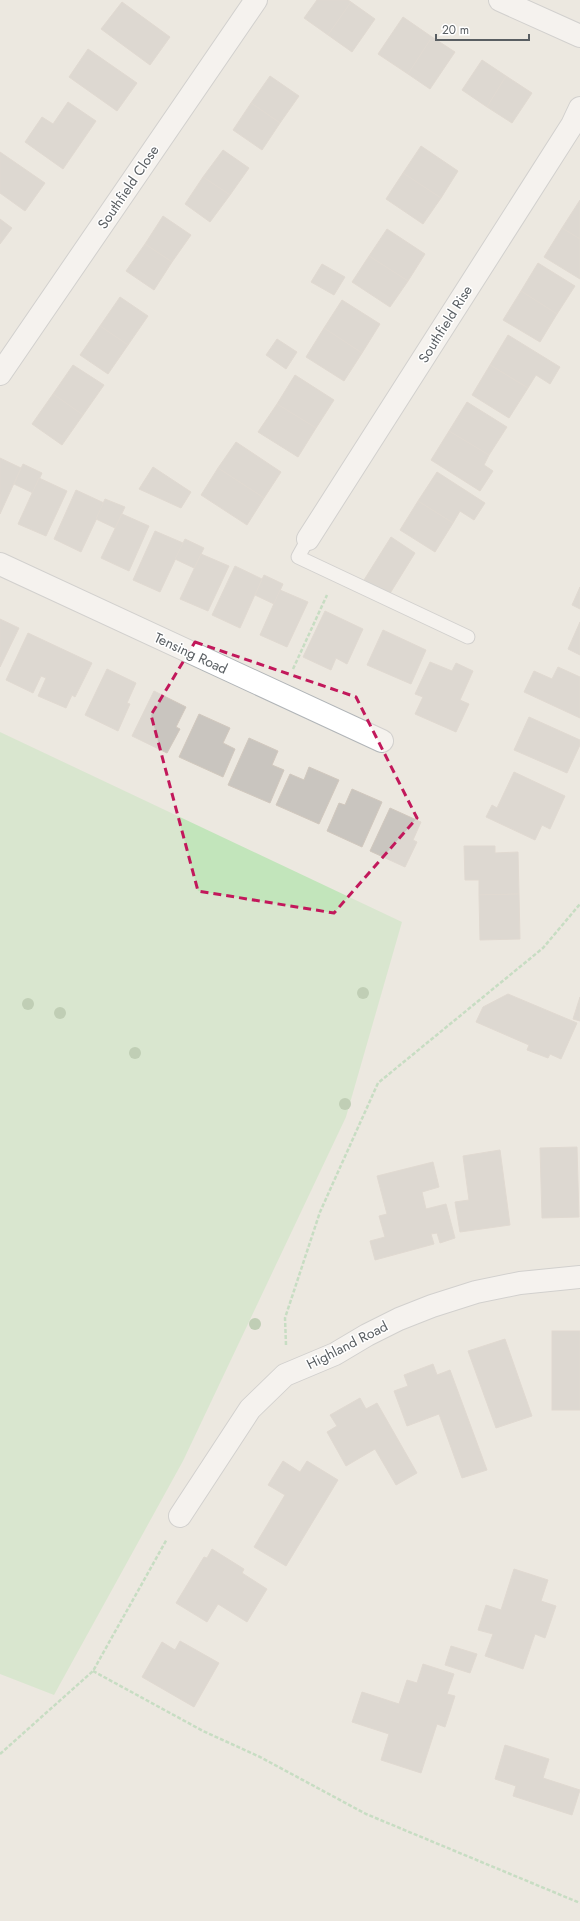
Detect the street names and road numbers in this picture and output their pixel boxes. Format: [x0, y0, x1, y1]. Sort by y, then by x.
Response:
street label: Southfield Close [93, 141, 163, 233]
street label: Southfield Rise [413, 281, 477, 367]
street label: Tensing Road [151, 627, 231, 679]
street label: Highland Road [303, 1316, 391, 1374]

